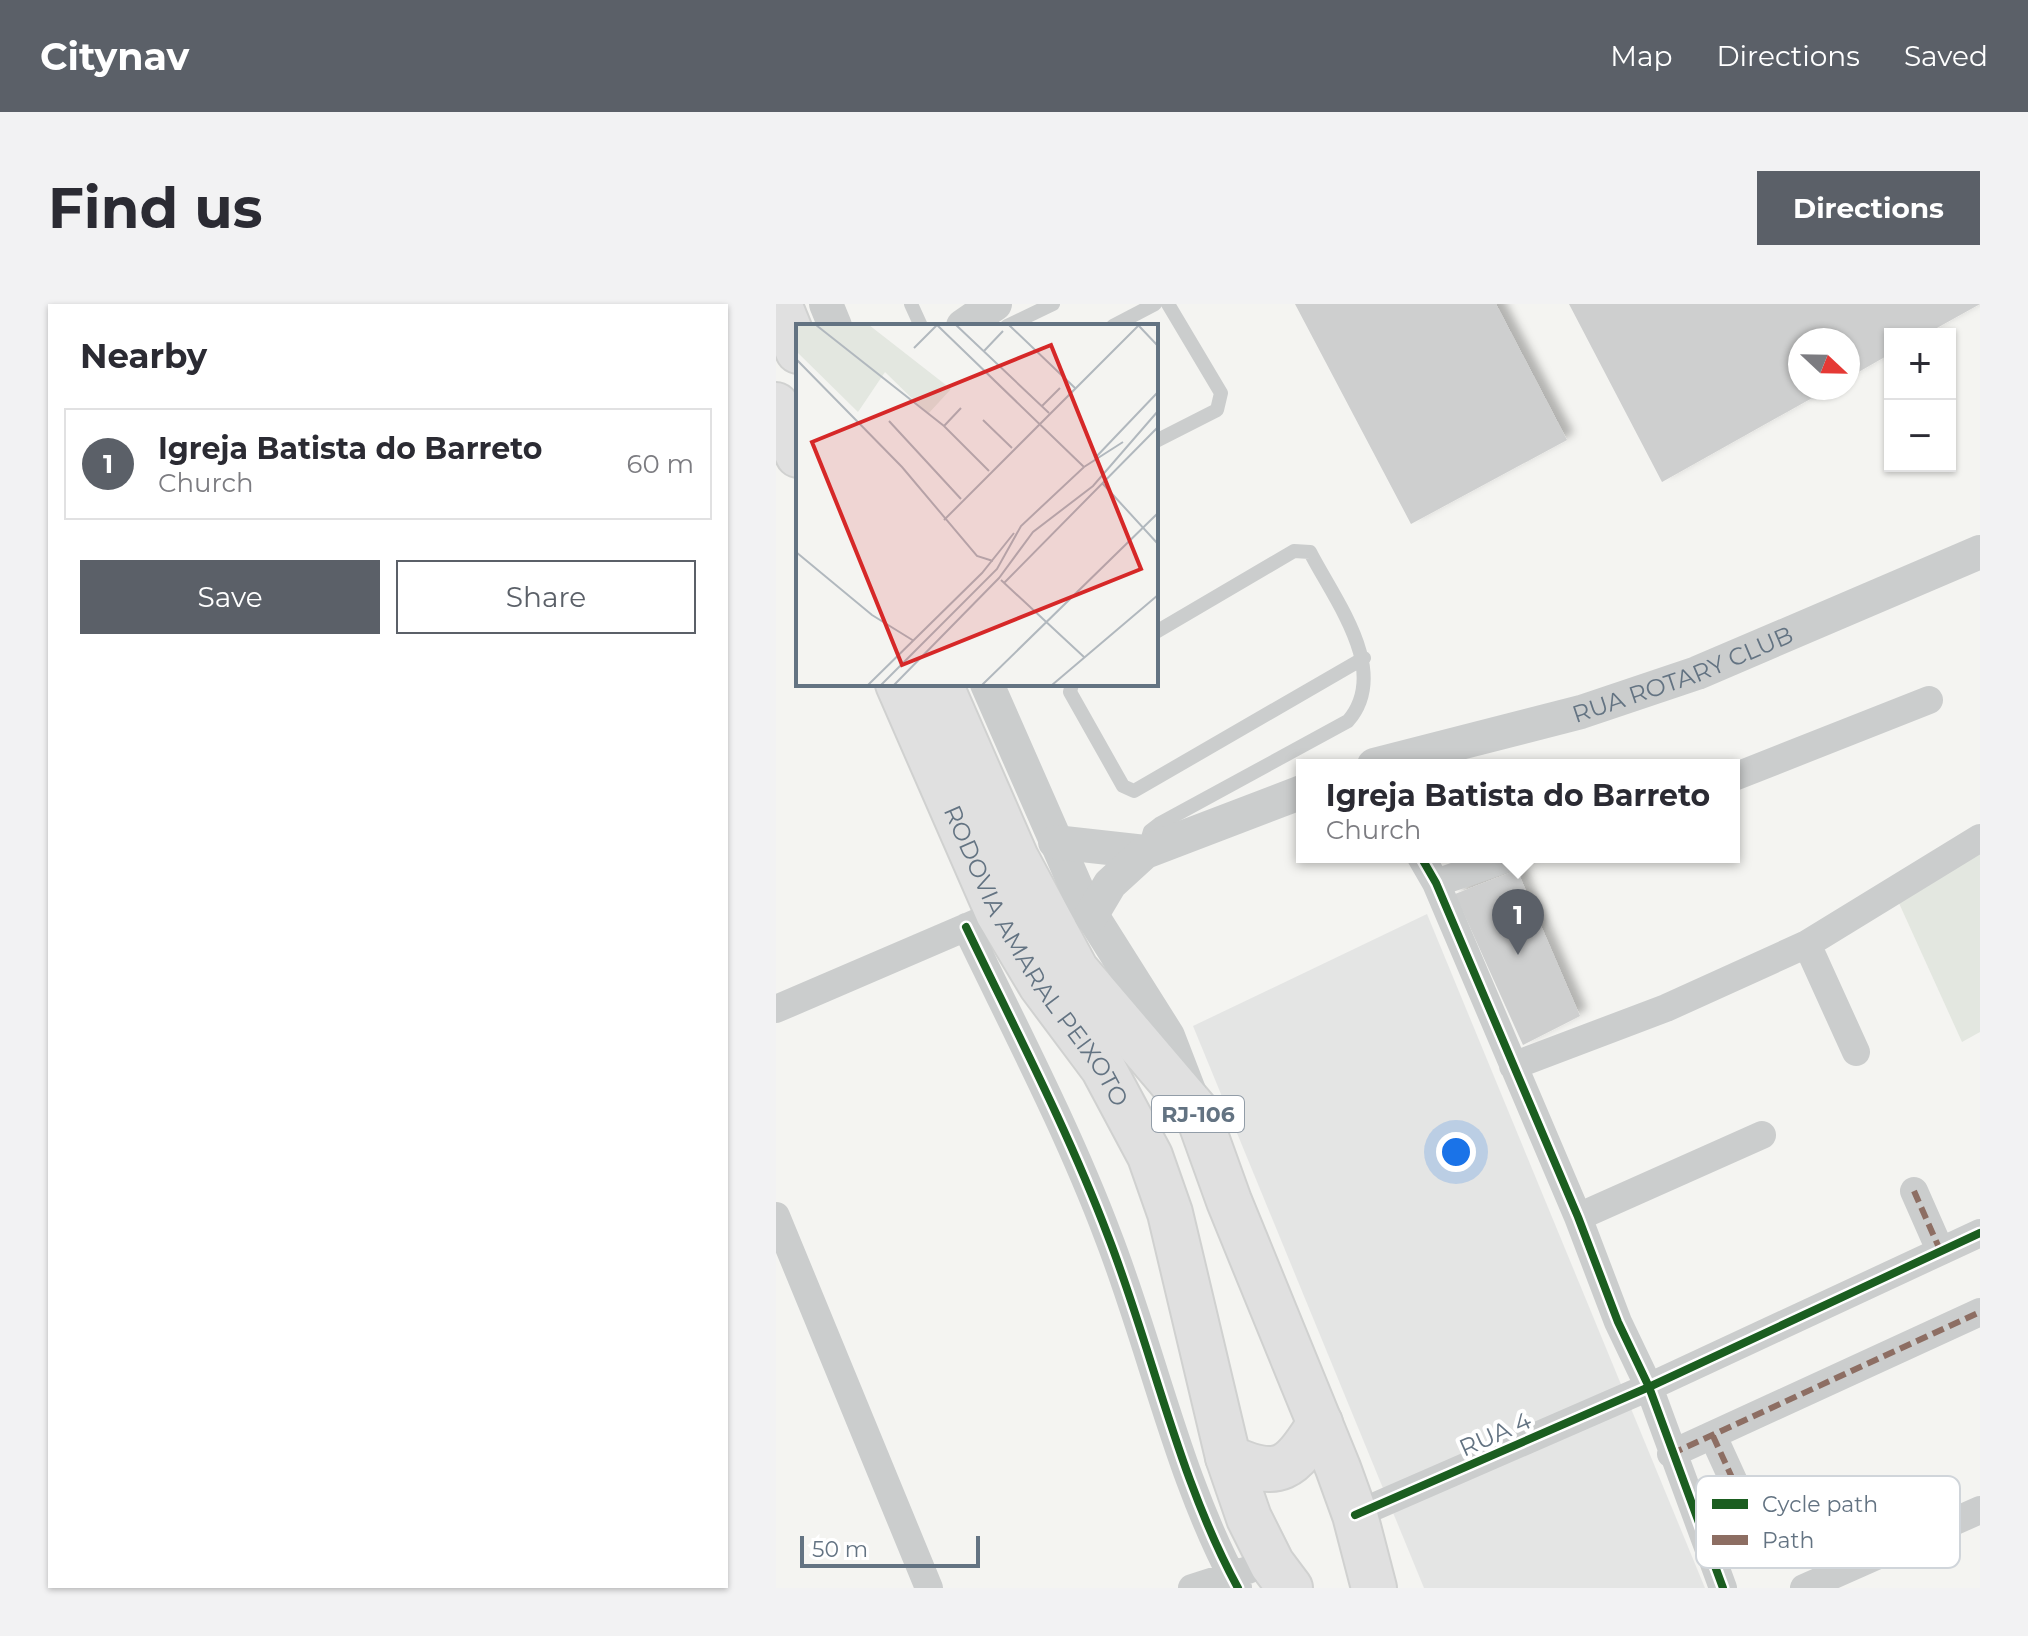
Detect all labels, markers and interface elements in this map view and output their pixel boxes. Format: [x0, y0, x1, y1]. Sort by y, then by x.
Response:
text: Citynav [40, 33, 189, 80]
text: Map [1610, 39, 1672, 73]
text: Directions [1716, 39, 1860, 73]
text: Saved [1904, 39, 1988, 73]
button: Directions [1757, 171, 1980, 245]
text: Find us [48, 174, 262, 242]
inset map [796, 324, 1158, 686]
north arrow [1788, 328, 1860, 400]
map controls [1884, 328, 1956, 472]
button: + [1884, 328, 1956, 400]
text: Nearby [80, 335, 207, 377]
button: − [1884, 400, 1956, 472]
text: Igreja Batista do Barreto [158, 430, 542, 467]
text: 1 [103, 448, 113, 480]
text: 60 m [627, 448, 694, 480]
text: Church [158, 467, 254, 499]
button: Save [80, 560, 380, 634]
button: Share [396, 560, 696, 634]
street label: RUA ROTARY CLUB [1568, 619, 1797, 728]
popup [1296, 759, 1740, 863]
text: Igreja Batista do Barreto [1326, 777, 1710, 814]
street label: RODOVIA AMARAL PEIXOTO [938, 800, 1135, 1111]
text: Church [1326, 814, 1421, 846]
pin: 1 [1492, 889, 1544, 955]
road number: RJ-106 [1152, 1096, 1244, 1132]
your location [1436, 1132, 1476, 1172]
street label: RUA 4 [1455, 1405, 1535, 1463]
legend [1696, 1476, 1960, 1568]
text: Cycle path [1762, 1491, 1878, 1518]
text: Path [1762, 1527, 1814, 1554]
scale bar [800, 1532, 980, 1568]
text: 50 m [812, 1536, 868, 1563]

